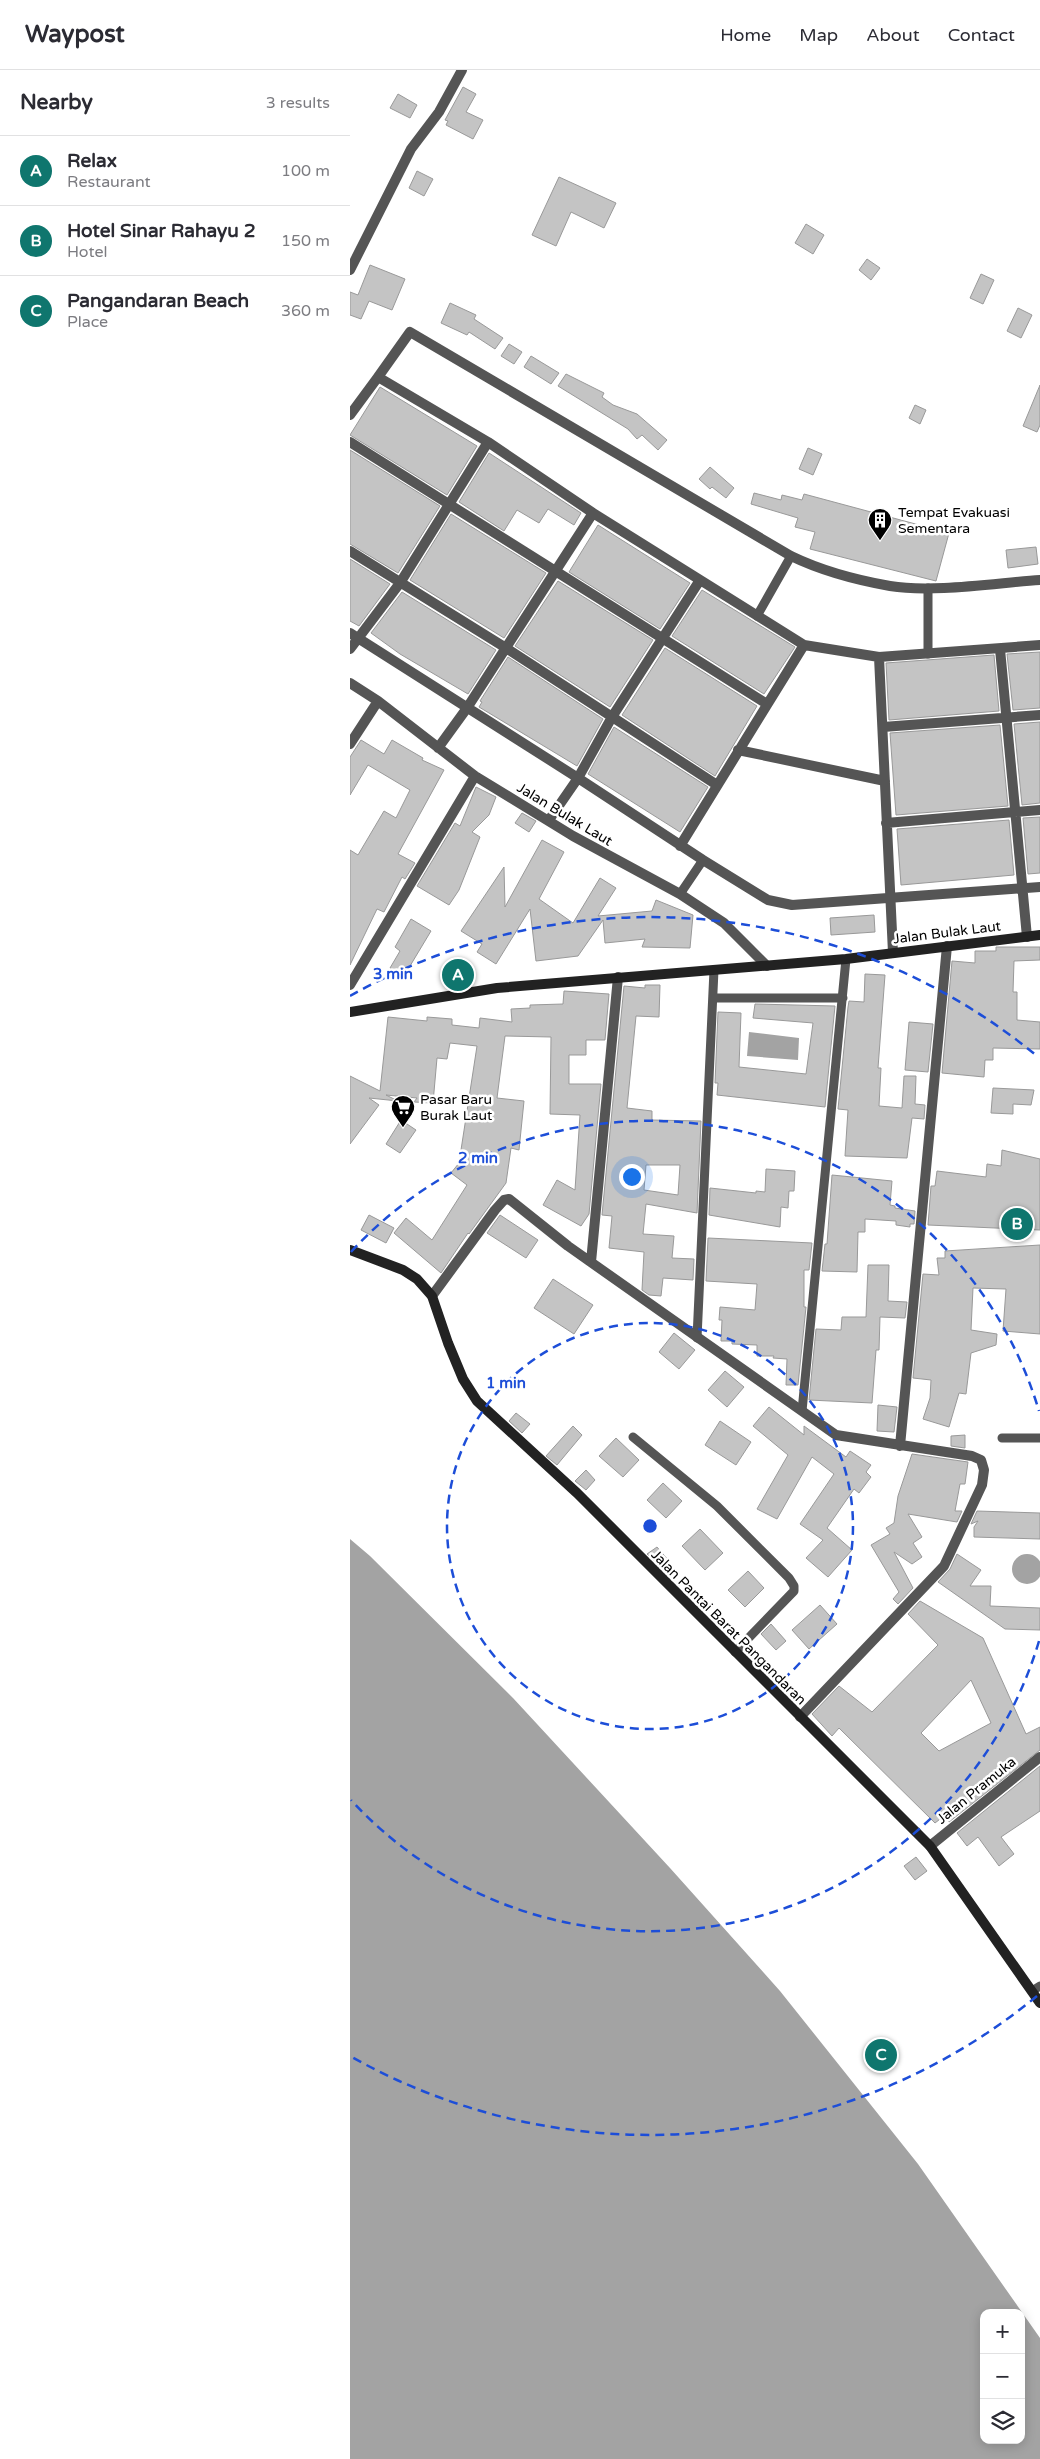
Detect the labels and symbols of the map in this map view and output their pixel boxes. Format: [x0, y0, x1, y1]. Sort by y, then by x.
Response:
place label: Tempat Evakuasi Sementara [898, 504, 1010, 537]
building icon: Tempat Evakuasi Sementara [867, 507, 893, 541]
street label: Jalan Bulak Laut [514, 779, 616, 850]
street label: Jalan Bulak Laut [892, 917, 1003, 948]
pin: A [442, 956, 474, 994]
text: 3 min [373, 965, 413, 983]
place label: Pasar Baru Burak Laut [420, 1091, 493, 1124]
supermarket icon: Pasar Baru Burak Laut [390, 1094, 416, 1128]
text: 2 min [458, 1149, 498, 1167]
your location [619, 1164, 645, 1190]
pin: B [1001, 1205, 1033, 1243]
text: 1 min [486, 1374, 526, 1392]
centre of rings [641, 1517, 659, 1535]
street label: Jalan Pantai Barat Pangandaran [648, 1546, 810, 1708]
street label: Jalan Pramuka [933, 1753, 1019, 1828]
pin: C [865, 2036, 897, 2074]

